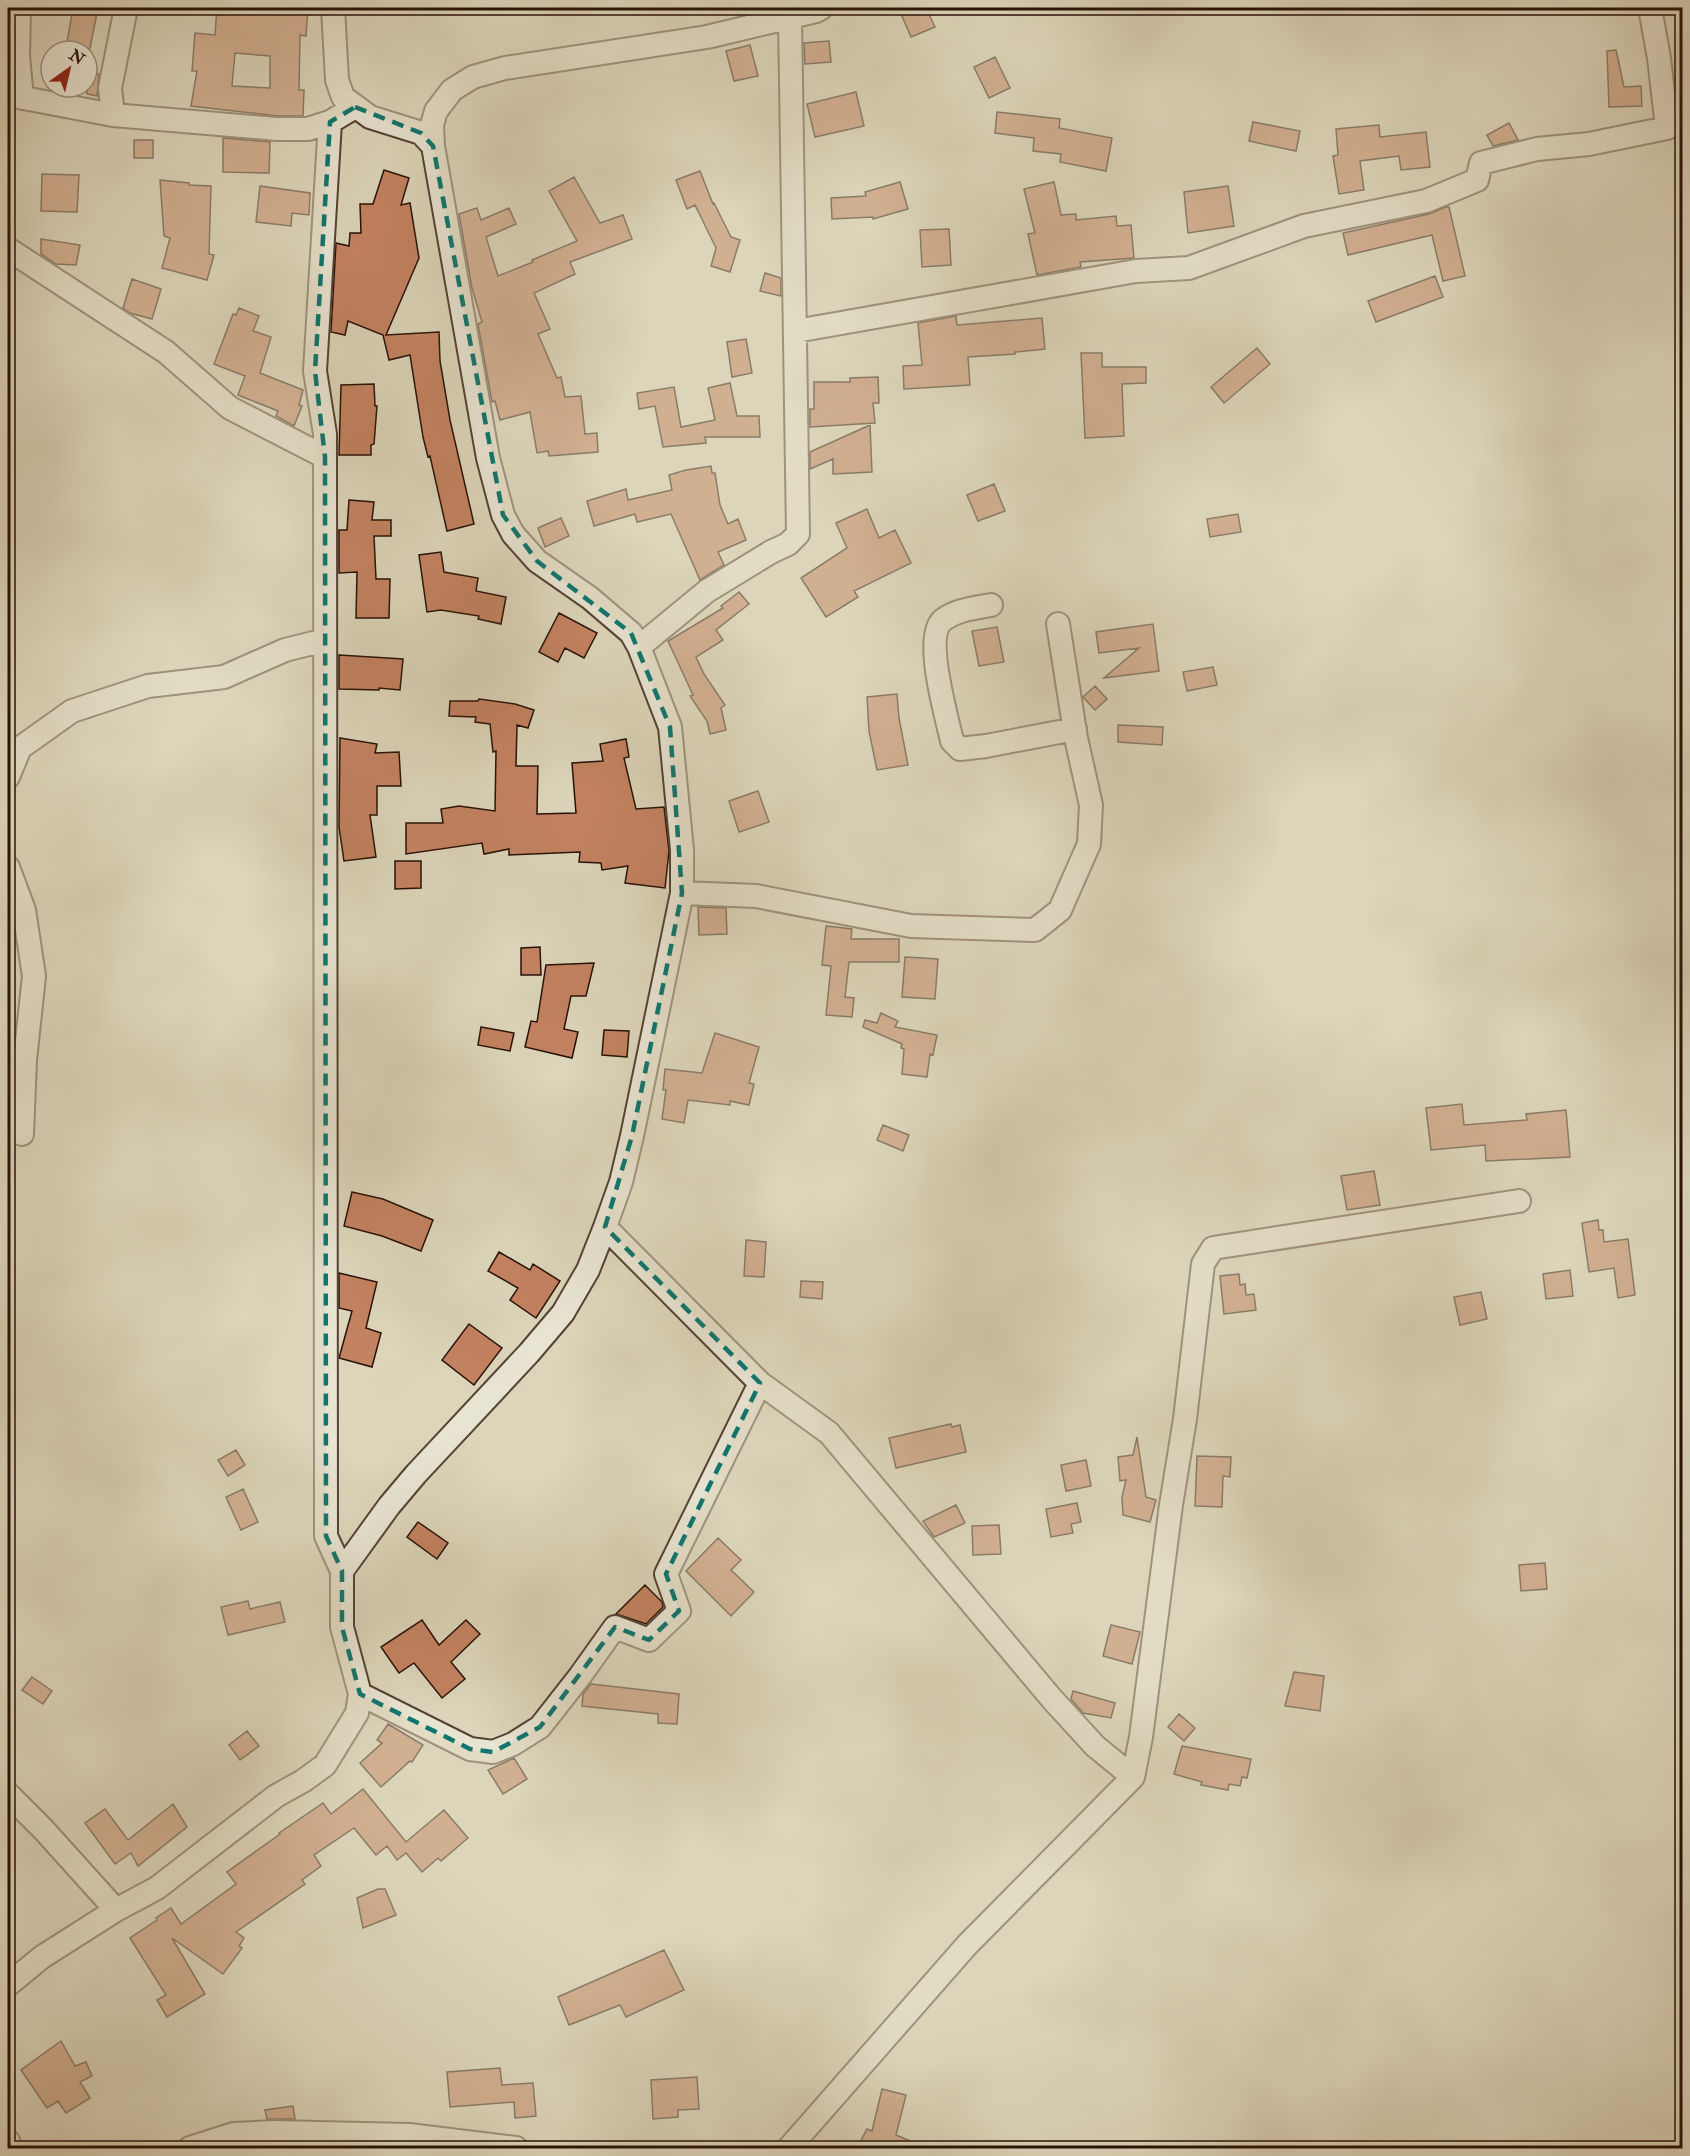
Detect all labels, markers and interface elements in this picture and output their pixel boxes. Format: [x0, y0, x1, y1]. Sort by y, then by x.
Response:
north arrow [39, 39, 99, 99]
text: N [64, 45, 89, 70]

